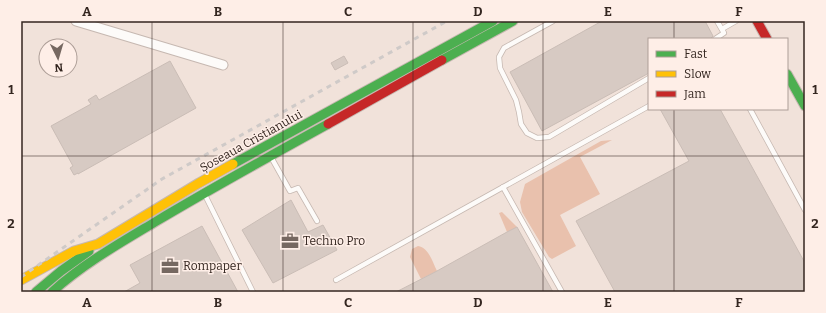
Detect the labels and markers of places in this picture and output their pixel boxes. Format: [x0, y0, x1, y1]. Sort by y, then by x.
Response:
office icon: Techno Pro [280, 231, 300, 251]
place label: Techno Pro [303, 234, 365, 248]
office icon: Rompaper [160, 256, 180, 276]
place label: Rompaper [183, 259, 242, 273]

